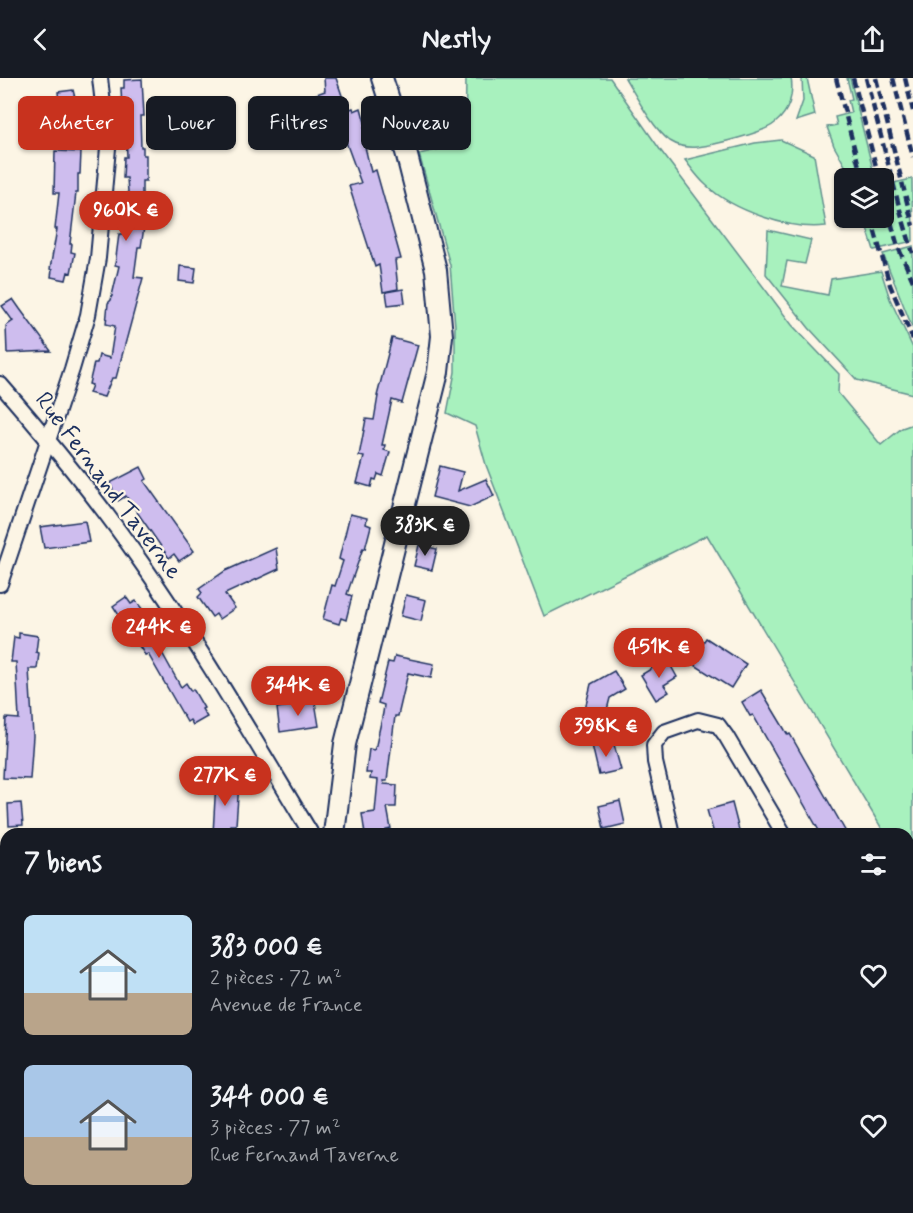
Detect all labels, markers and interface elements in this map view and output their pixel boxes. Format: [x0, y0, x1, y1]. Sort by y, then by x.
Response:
text: Nestly [422, 22, 491, 57]
icon: back [24, 23, 57, 56]
icon: share [856, 23, 889, 56]
chip: Acheter [18, 96, 134, 150]
chip: Louer [146, 96, 236, 150]
chip: Filtres [248, 96, 349, 150]
chip: Nouveau [361, 96, 471, 150]
map controls [834, 168, 894, 228]
button: layers [834, 168, 894, 228]
pin: 960K € [77, 191, 175, 242]
text: 960K € [93, 197, 159, 224]
street label: Rue Fernand Taverne [27, 386, 189, 586]
pin: 383K € [376, 506, 474, 557]
text: 383K € [395, 512, 455, 539]
pin: 244K € [110, 608, 208, 659]
text: 244K € [126, 614, 192, 641]
pin: 451K € [610, 628, 708, 679]
text: 451K € [628, 634, 690, 661]
pin: 344K € [249, 666, 347, 717]
text: 344K € [265, 672, 331, 699]
pin: 398K € [557, 707, 655, 758]
text: 398K € [574, 713, 638, 740]
pin: 277K € [176, 756, 274, 807]
text: 277K € [193, 762, 257, 789]
text: 7 biens [24, 847, 102, 881]
icon: filters [857, 848, 890, 881]
text: 383 000 € [210, 931, 323, 965]
icon: home [72, 939, 144, 1011]
icon: heart [857, 959, 890, 992]
text: 2 pièces · 72 m² [210, 965, 342, 992]
text: Avenue de France [210, 992, 363, 1019]
text: 344 000 € [210, 1081, 329, 1115]
icon: home [72, 1089, 144, 1161]
icon: heart [857, 1109, 890, 1142]
text: 3 pièces · 77 m² [210, 1115, 341, 1142]
text: Rue Fernand Taverne [210, 1142, 399, 1169]

